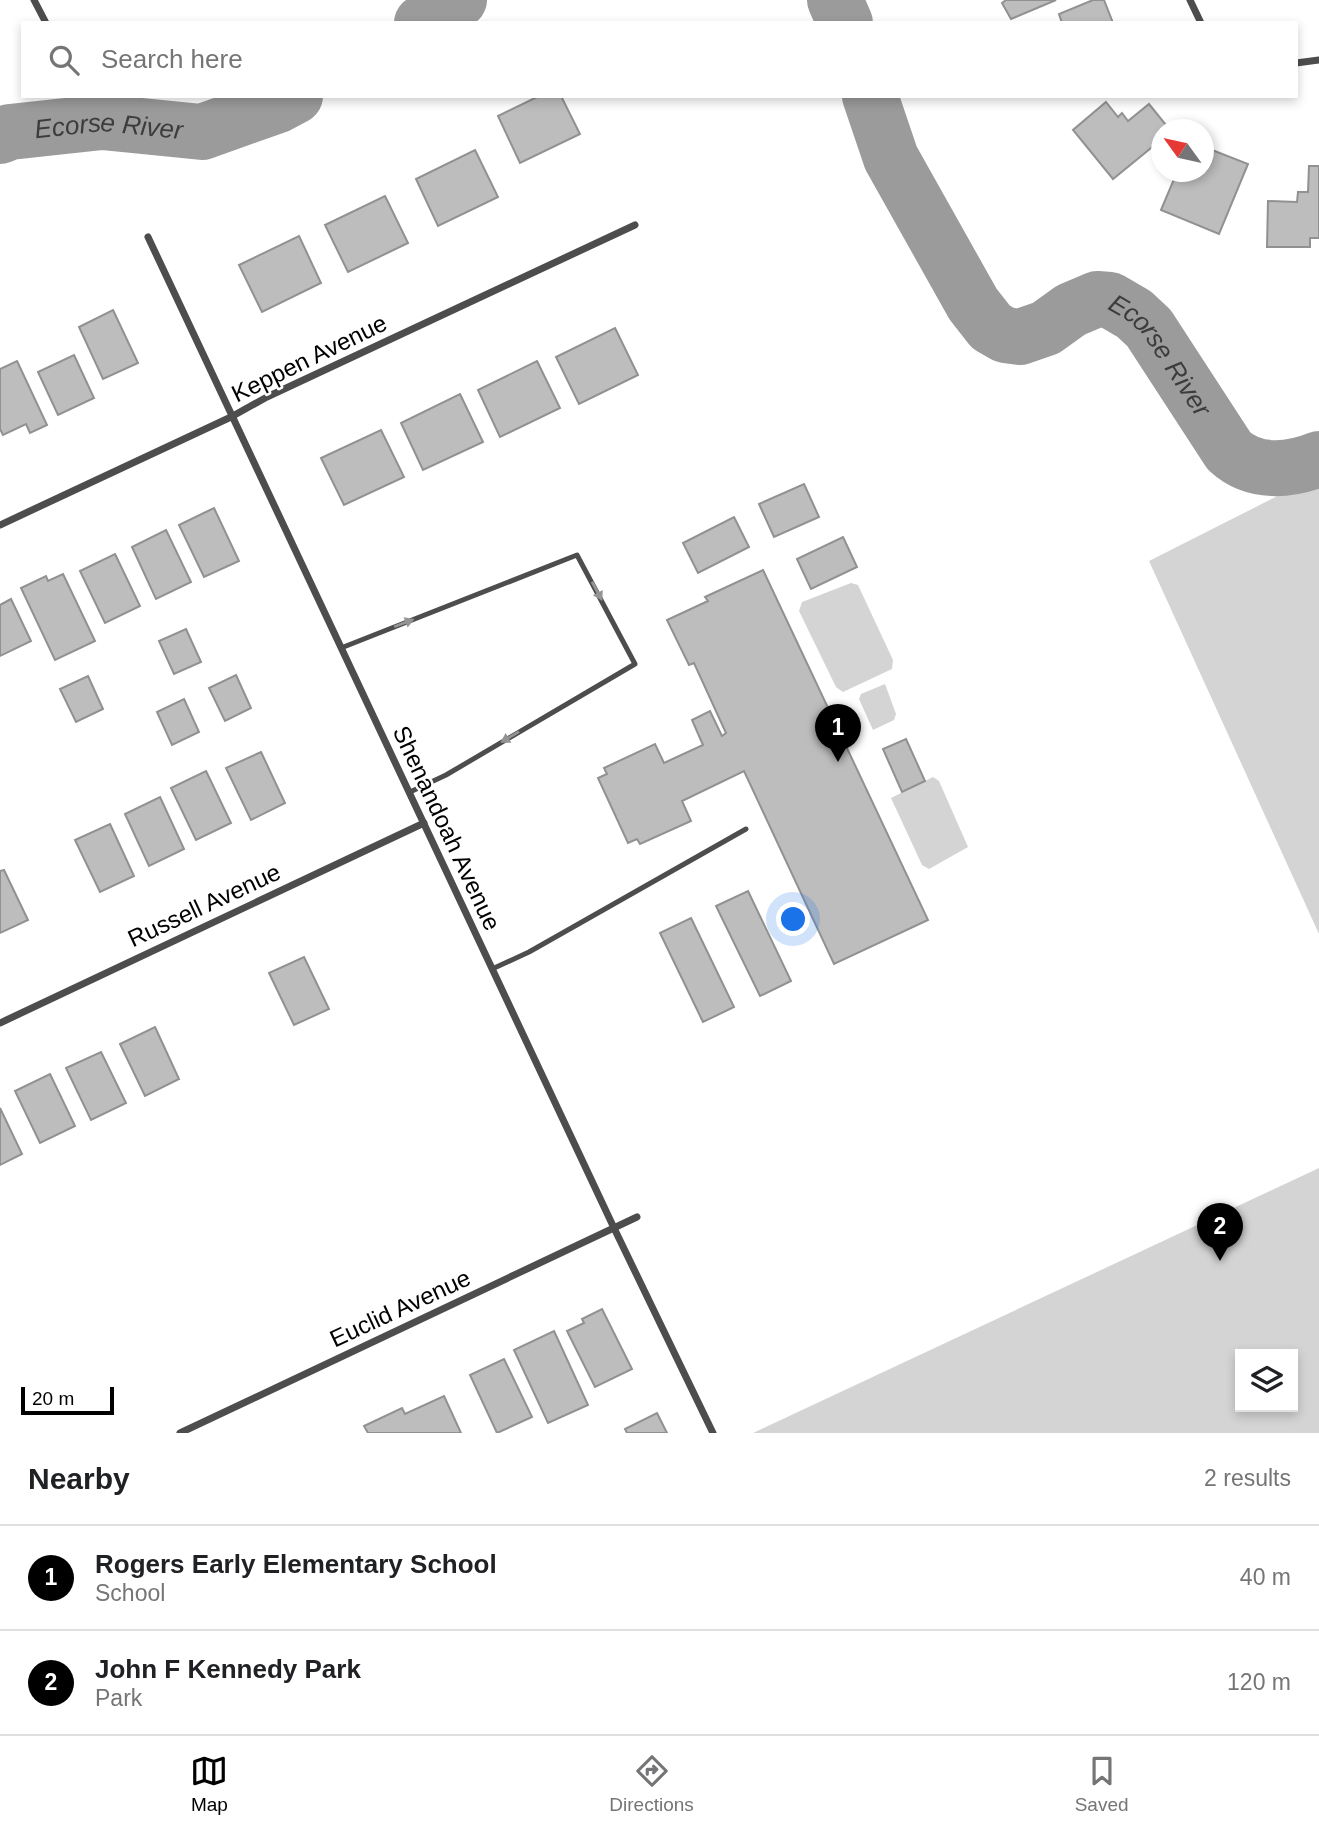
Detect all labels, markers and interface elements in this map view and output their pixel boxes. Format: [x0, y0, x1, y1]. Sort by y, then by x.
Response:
search box [21, 21, 1298, 98]
icon: search [45, 41, 83, 79]
text: Search here [101, 44, 243, 74]
water label: Ecorse River [33, 107, 186, 145]
north arrow [1151, 119, 1214, 182]
water label: Ecorse River [1104, 288, 1218, 423]
street label: Keppen Avenue [227, 309, 391, 407]
one-way arrow [591, 581, 602, 601]
one-way arrow [394, 617, 415, 628]
pin: 1 [815, 704, 861, 762]
street label: Shenandoah Avenue [388, 721, 506, 935]
one-way arrow [500, 731, 519, 743]
street label: Russell Avenue [124, 858, 284, 952]
your location [776, 902, 810, 936]
pin: 2 [1197, 1203, 1243, 1261]
street label: Euclid Avenue [326, 1264, 474, 1352]
map controls [1235, 1349, 1298, 1412]
button: layers [1235, 1349, 1298, 1412]
scale bar [21, 1384, 114, 1416]
text: 20 m [32, 1388, 74, 1409]
text: Nearby [28, 1462, 130, 1495]
text: 2 results [1204, 1465, 1291, 1491]
text: Rogers Early Elementary School [95, 1549, 497, 1579]
text: 1 [45, 1564, 57, 1590]
text: 40 m [1240, 1564, 1291, 1590]
text: School [95, 1580, 165, 1606]
text: John F Kennedy Park [95, 1654, 361, 1684]
text: 2 [45, 1669, 57, 1695]
text: 120 m [1227, 1669, 1291, 1695]
text: Park [95, 1685, 142, 1711]
tab: Map [190, 1752, 228, 1816]
tab: Directions [609, 1752, 694, 1816]
tab: Saved [1075, 1752, 1129, 1816]

